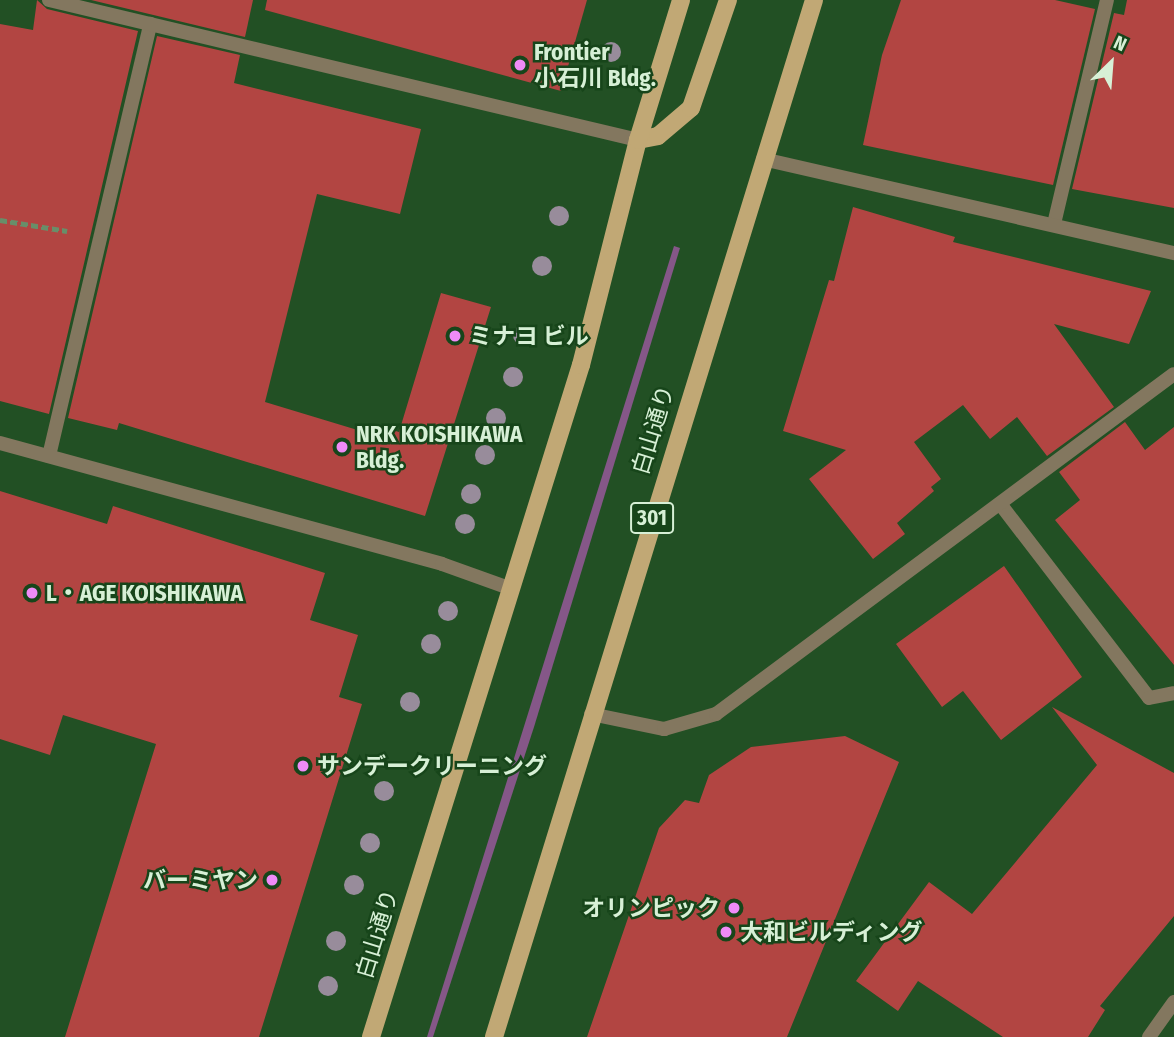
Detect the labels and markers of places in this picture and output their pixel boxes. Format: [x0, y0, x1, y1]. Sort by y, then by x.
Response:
place label: Frontier 小石川 Bldg. [534, 38, 656, 92]
marker: Frontier 小石川 Bldg. [512, 57, 528, 73]
place label: ミナヨ ビル [469, 322, 589, 350]
marker: ミナヨ ビル [447, 328, 463, 344]
place label: NRK KOISHIKAWA Bldg. [356, 420, 523, 474]
marker: NRK KOISHIKAWA Bldg. [334, 439, 350, 455]
place label: L・AGE KOISHIKAWA [46, 579, 243, 607]
marker: L・AGE KOISHIKAWA [24, 585, 40, 601]
place label: サンデークリーニング [317, 752, 547, 780]
marker: サンデークリーニング [295, 758, 311, 774]
place label: バーミヤン [143, 866, 258, 894]
marker: バーミヤン [264, 872, 280, 888]
place label: オリンピック [582, 894, 720, 922]
marker: オリンピック [726, 900, 742, 916]
place label: 大和ビルディング [740, 918, 924, 946]
marker: 大和ビルディング [718, 924, 734, 940]

